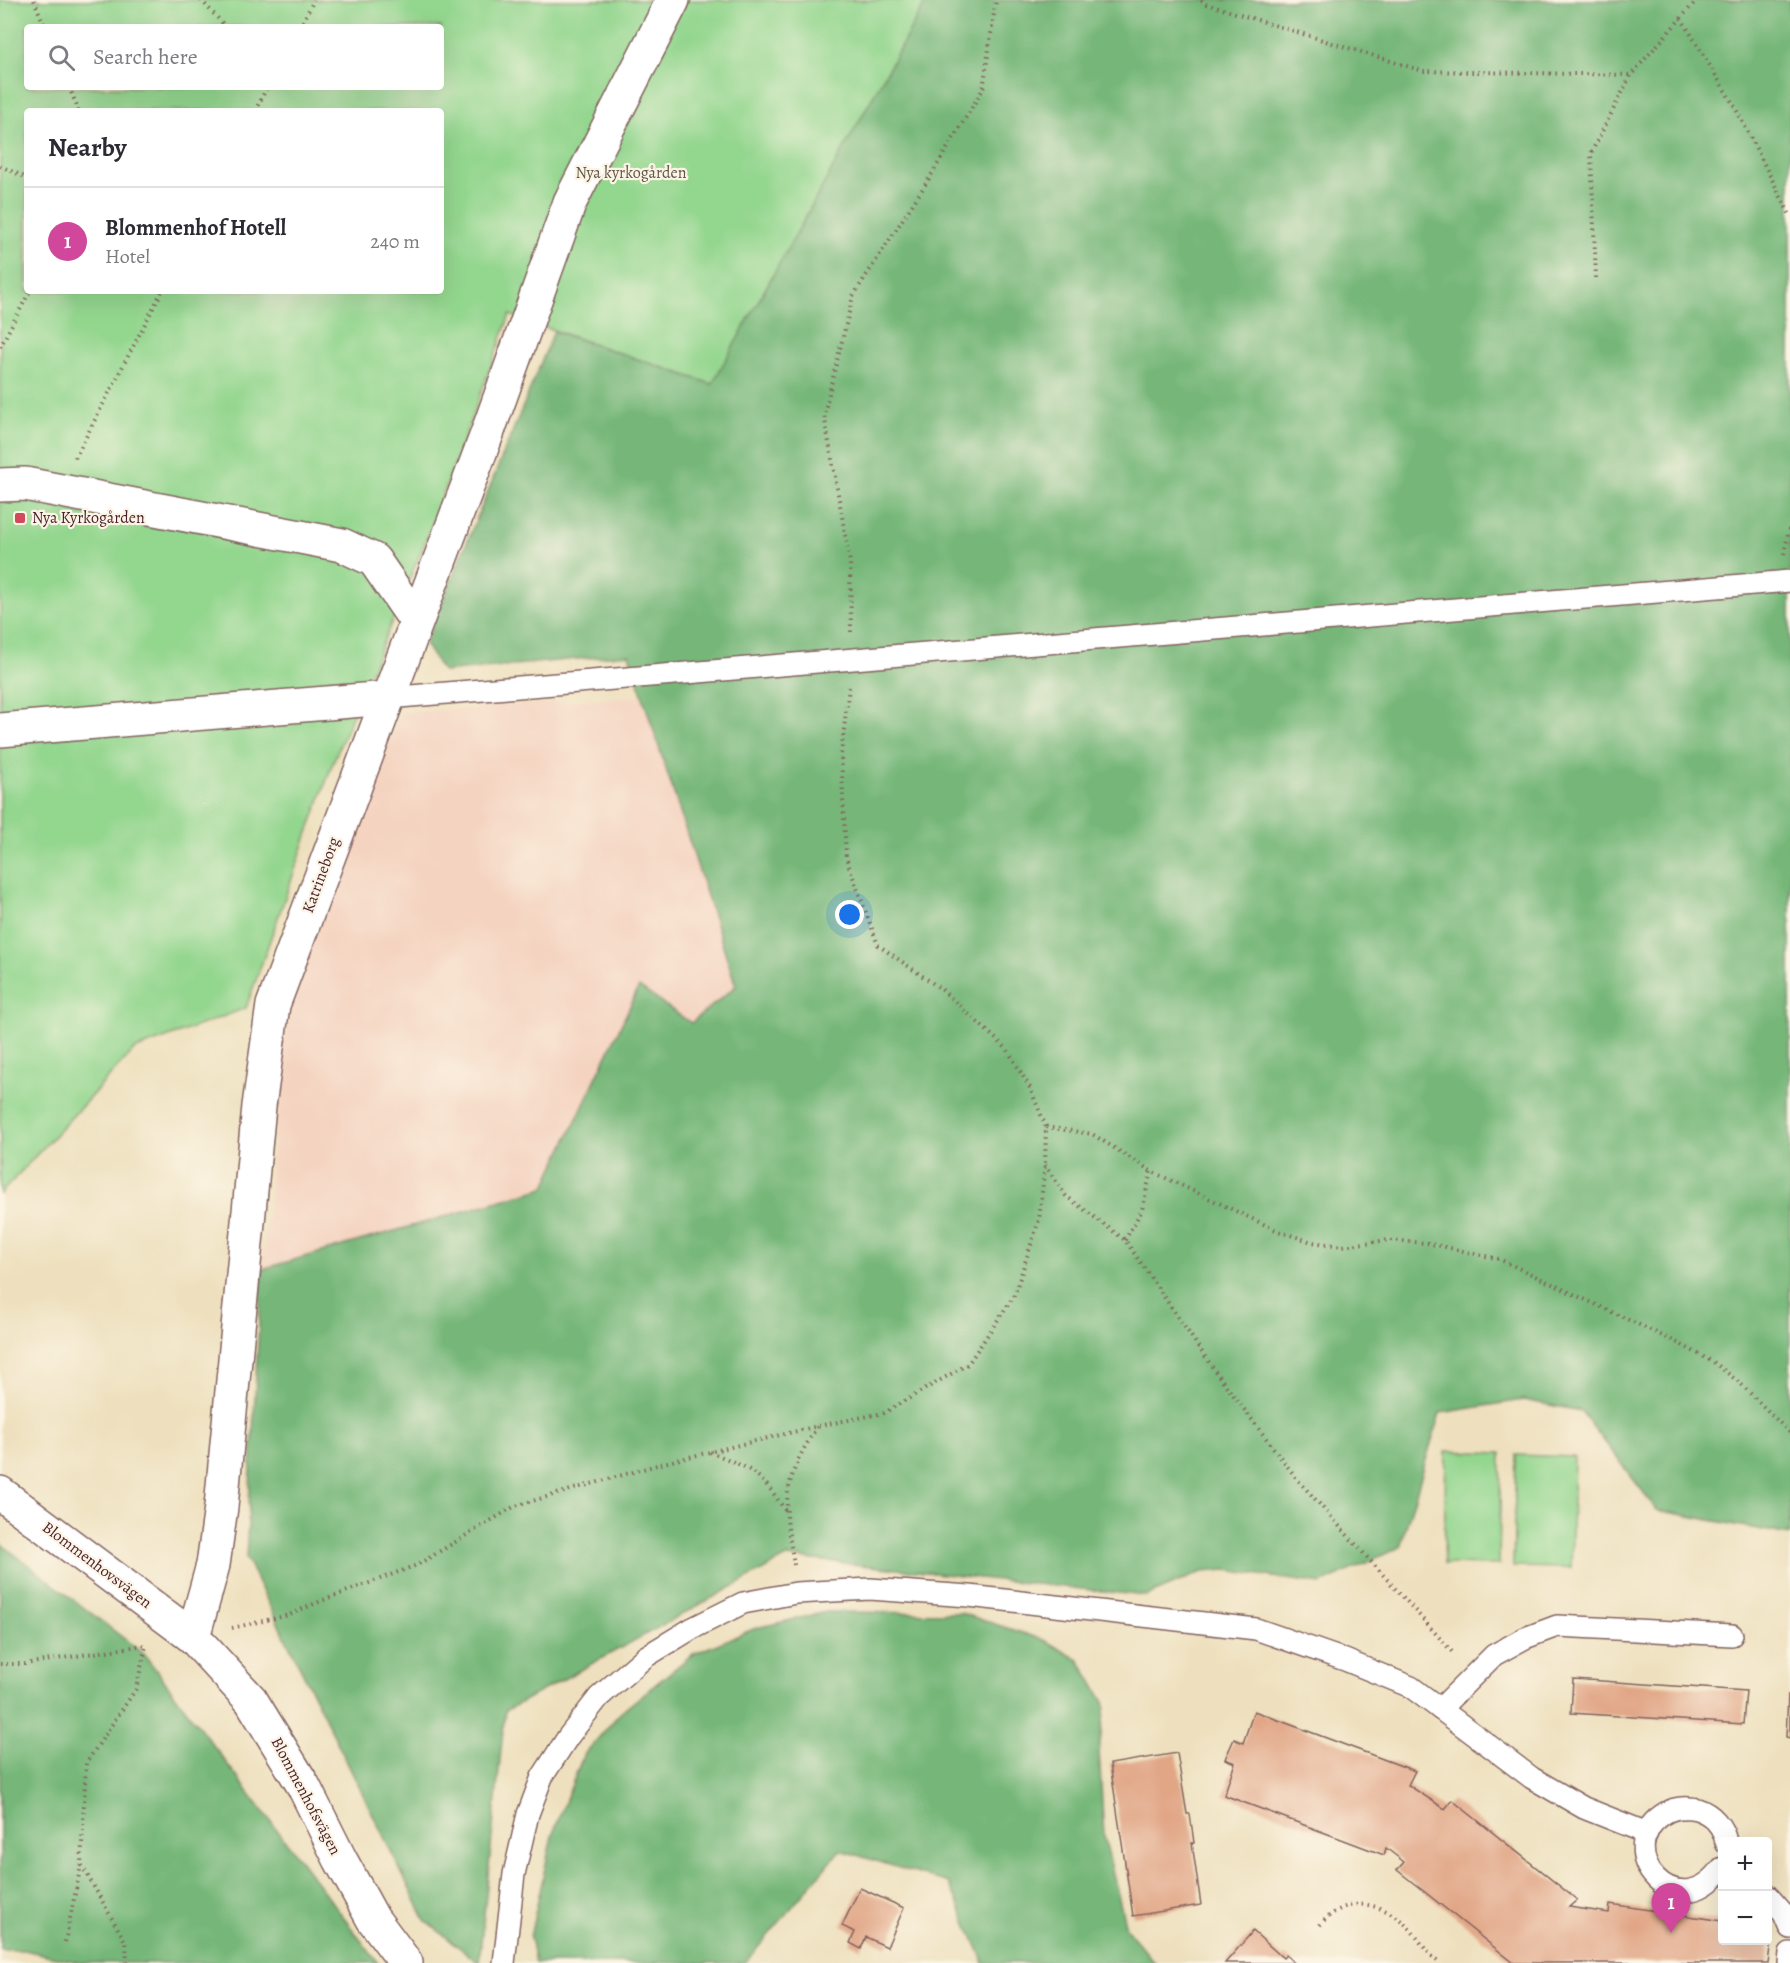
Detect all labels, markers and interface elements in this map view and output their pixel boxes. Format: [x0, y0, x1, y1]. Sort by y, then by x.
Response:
search box [24, 24, 444, 90]
icon: search [45, 41, 78, 74]
text: Search here [93, 42, 198, 72]
text: Nearby [48, 130, 127, 165]
park label: Nya kyrkogården [575, 162, 687, 184]
text: Blommenhof Hotell [105, 213, 286, 243]
text: 1 [64, 228, 71, 255]
text: 240 m [370, 228, 420, 255]
text: Hotel [105, 243, 150, 270]
place label: Nya Kyrkogården [32, 507, 145, 529]
marker: Nya Kyrkogården [13, 511, 27, 525]
street label: Katrineborg [297, 834, 345, 916]
your location [835, 900, 864, 929]
street label: Blommenhovsvägen [38, 1516, 157, 1614]
street label: Blommenhofsvägen [266, 1733, 346, 1859]
map controls [1718, 1837, 1772, 1945]
button: + [1718, 1837, 1772, 1891]
pin: 1 [1652, 1884, 1690, 1933]
button: − [1718, 1891, 1772, 1945]

